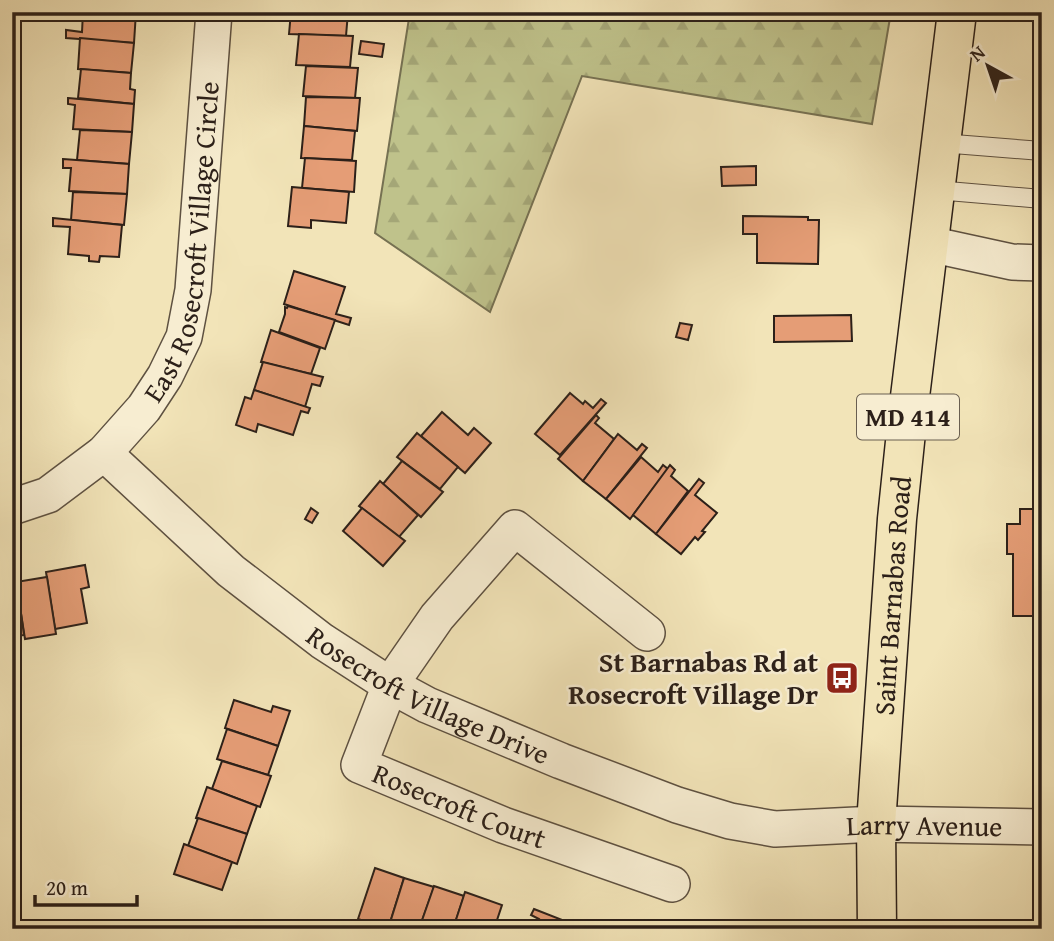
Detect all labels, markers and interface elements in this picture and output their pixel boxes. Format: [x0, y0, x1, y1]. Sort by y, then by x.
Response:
north arrow [953, 32, 1023, 102]
text: N [963, 38, 991, 68]
street label: East Rosecroft Village Circle [132, 80, 229, 410]
road number: MD 414 [857, 394, 959, 440]
street label: Saint Barnabas Road [863, 474, 921, 717]
street label: Rosecroft Village Drive [298, 615, 556, 774]
place label: St Barnabas Rd at Rosecroft Village Dr [568, 641, 818, 714]
bus stop icon: St Barnabas Rd at Rosecroft Village Dr [823, 659, 861, 697]
street label: Rosecroft Court [367, 752, 552, 859]
street label: Larry Avenue [845, 803, 1003, 846]
scale bar [35, 864, 136, 908]
text: 20 m [46, 872, 88, 903]

